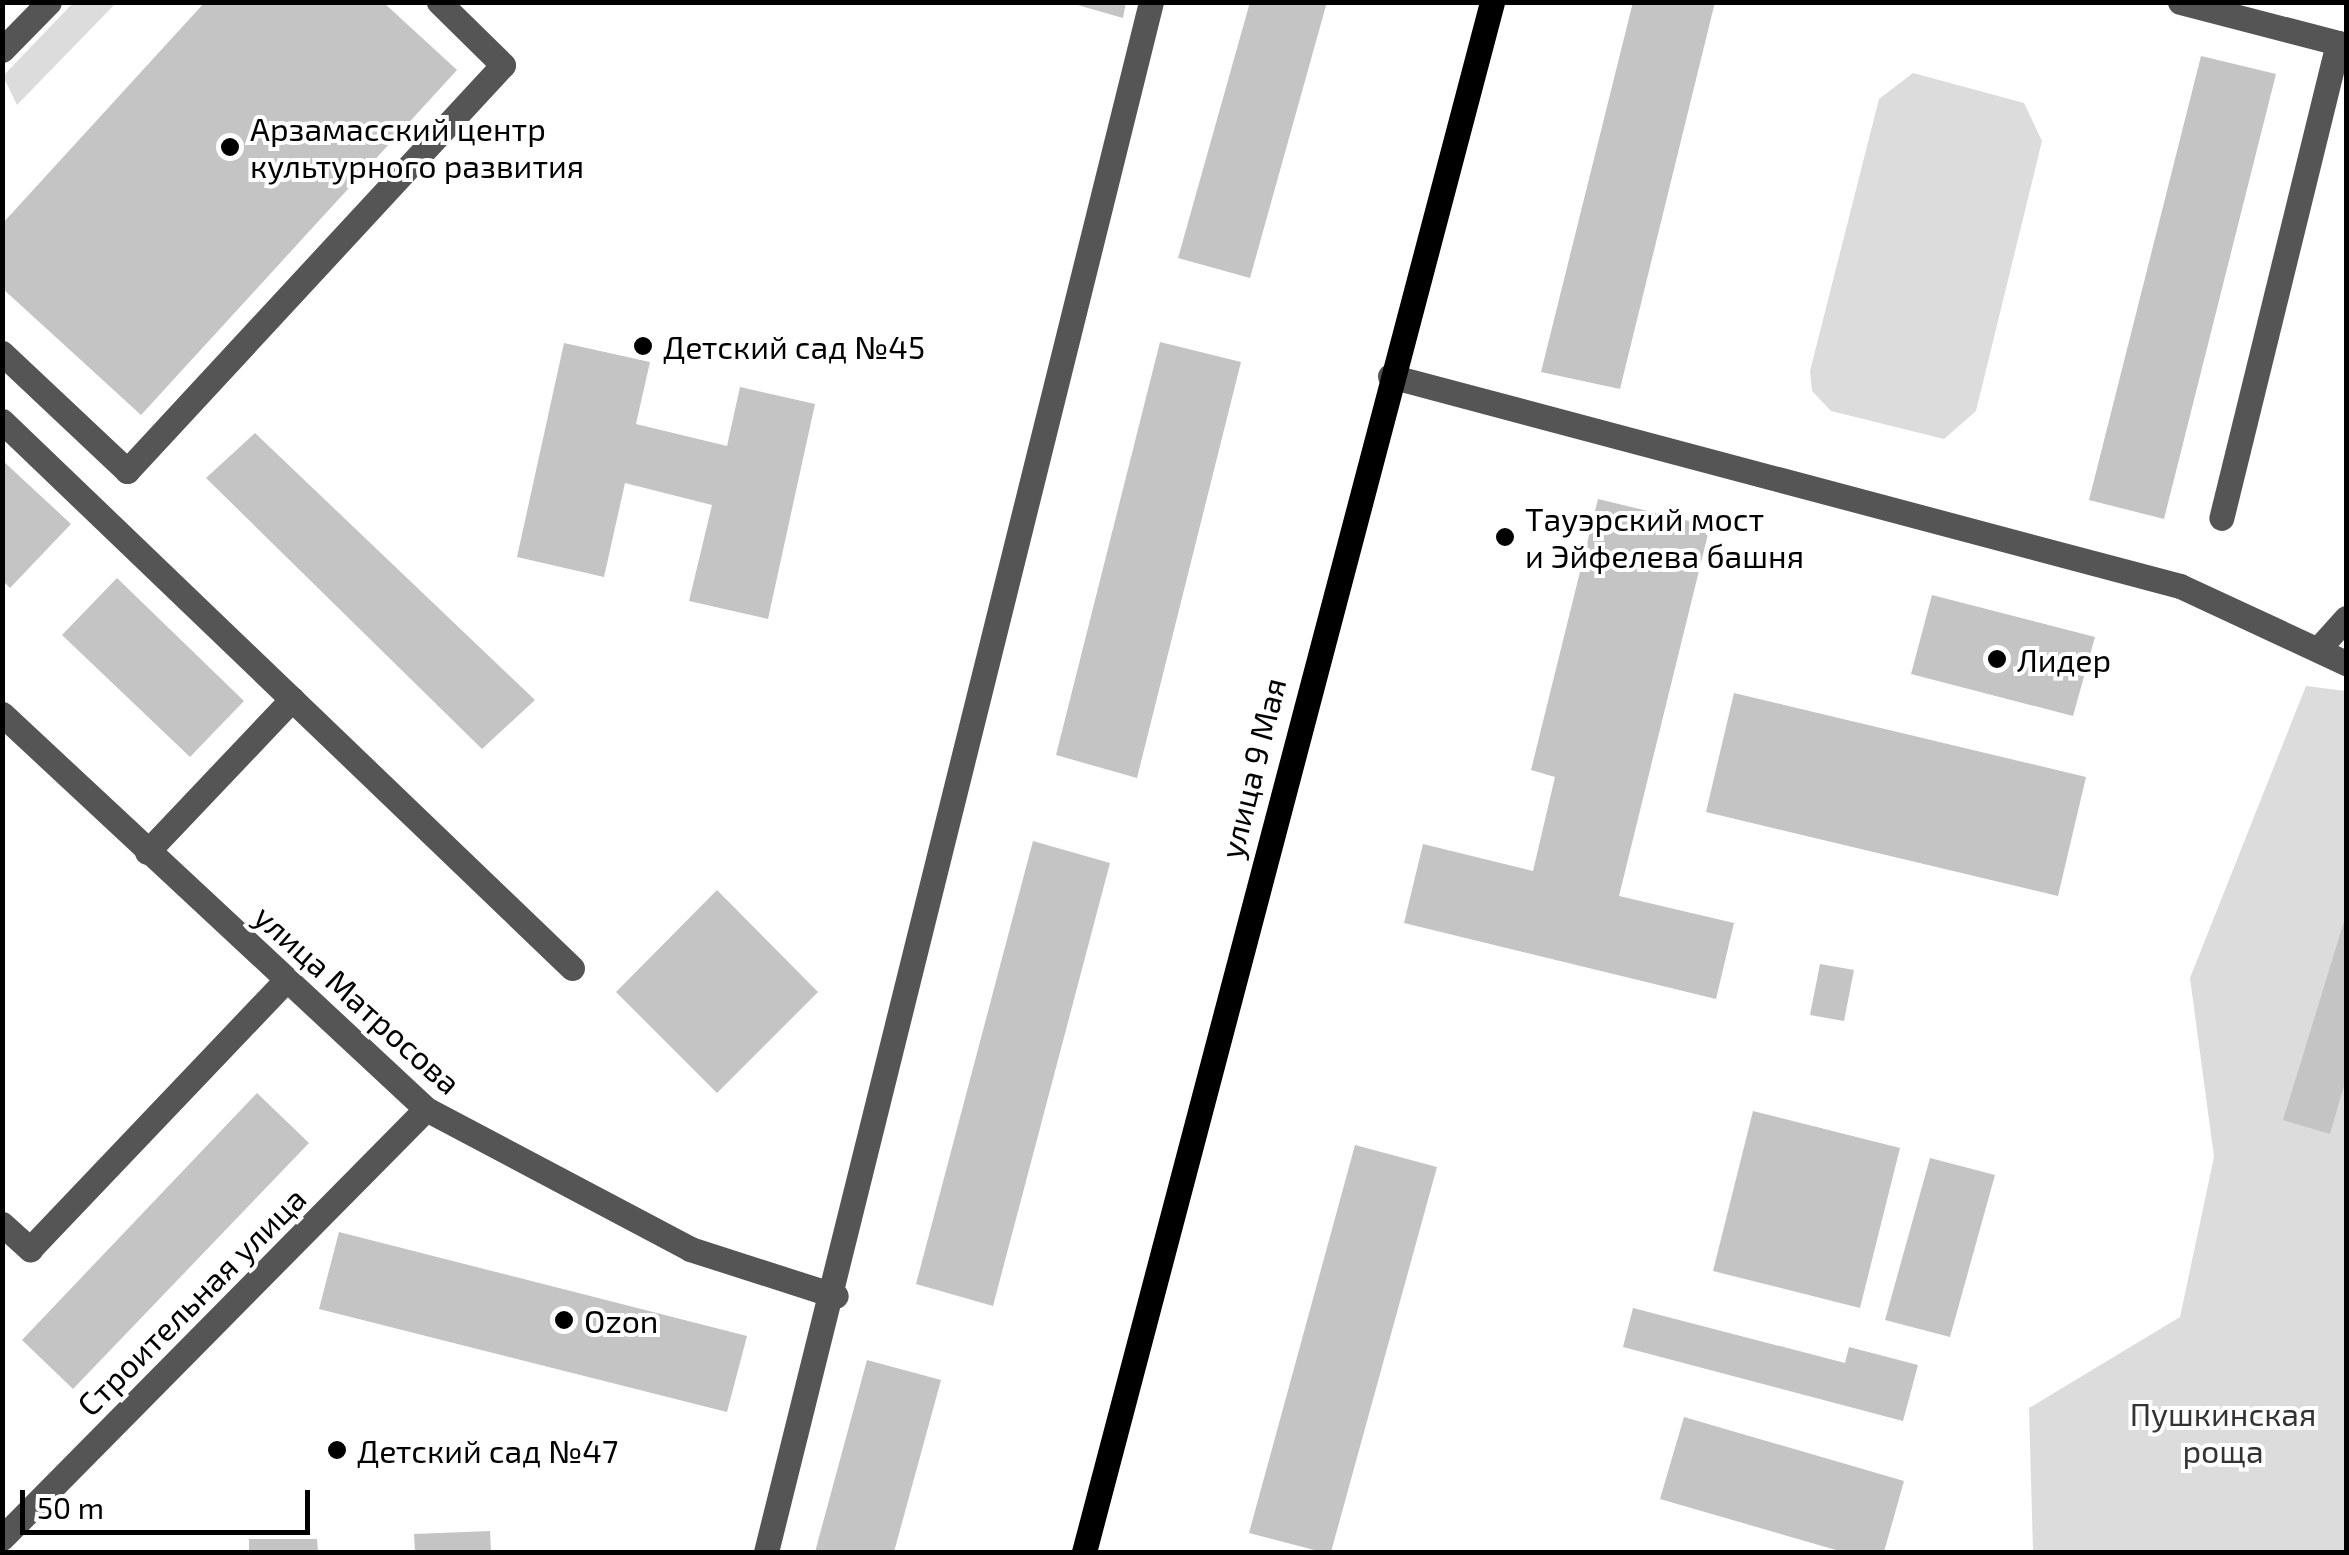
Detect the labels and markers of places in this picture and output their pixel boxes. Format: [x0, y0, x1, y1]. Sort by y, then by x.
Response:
place label: Арзамасский центр культурного развития [250, 110, 584, 185]
marker: Арзамасский центр культурного развития [219, 136, 241, 158]
place label: Детский сад №45 [663, 327, 925, 365]
marker: Детский сад №45 [632, 335, 654, 357]
place label: Тауэрский мост и Эйфелева башня [1525, 500, 1804, 575]
marker: Тауэрский мост и Эйфелева башня [1494, 526, 1516, 548]
place label: Лидер [2017, 640, 2111, 678]
marker: Лидер [1986, 648, 2008, 670]
place label: Ozon [584, 1301, 658, 1339]
marker: Ozon [553, 1309, 575, 1331]
place label: Детский сад №47 [357, 1431, 618, 1469]
marker: Детский сад №47 [326, 1439, 348, 1461]

